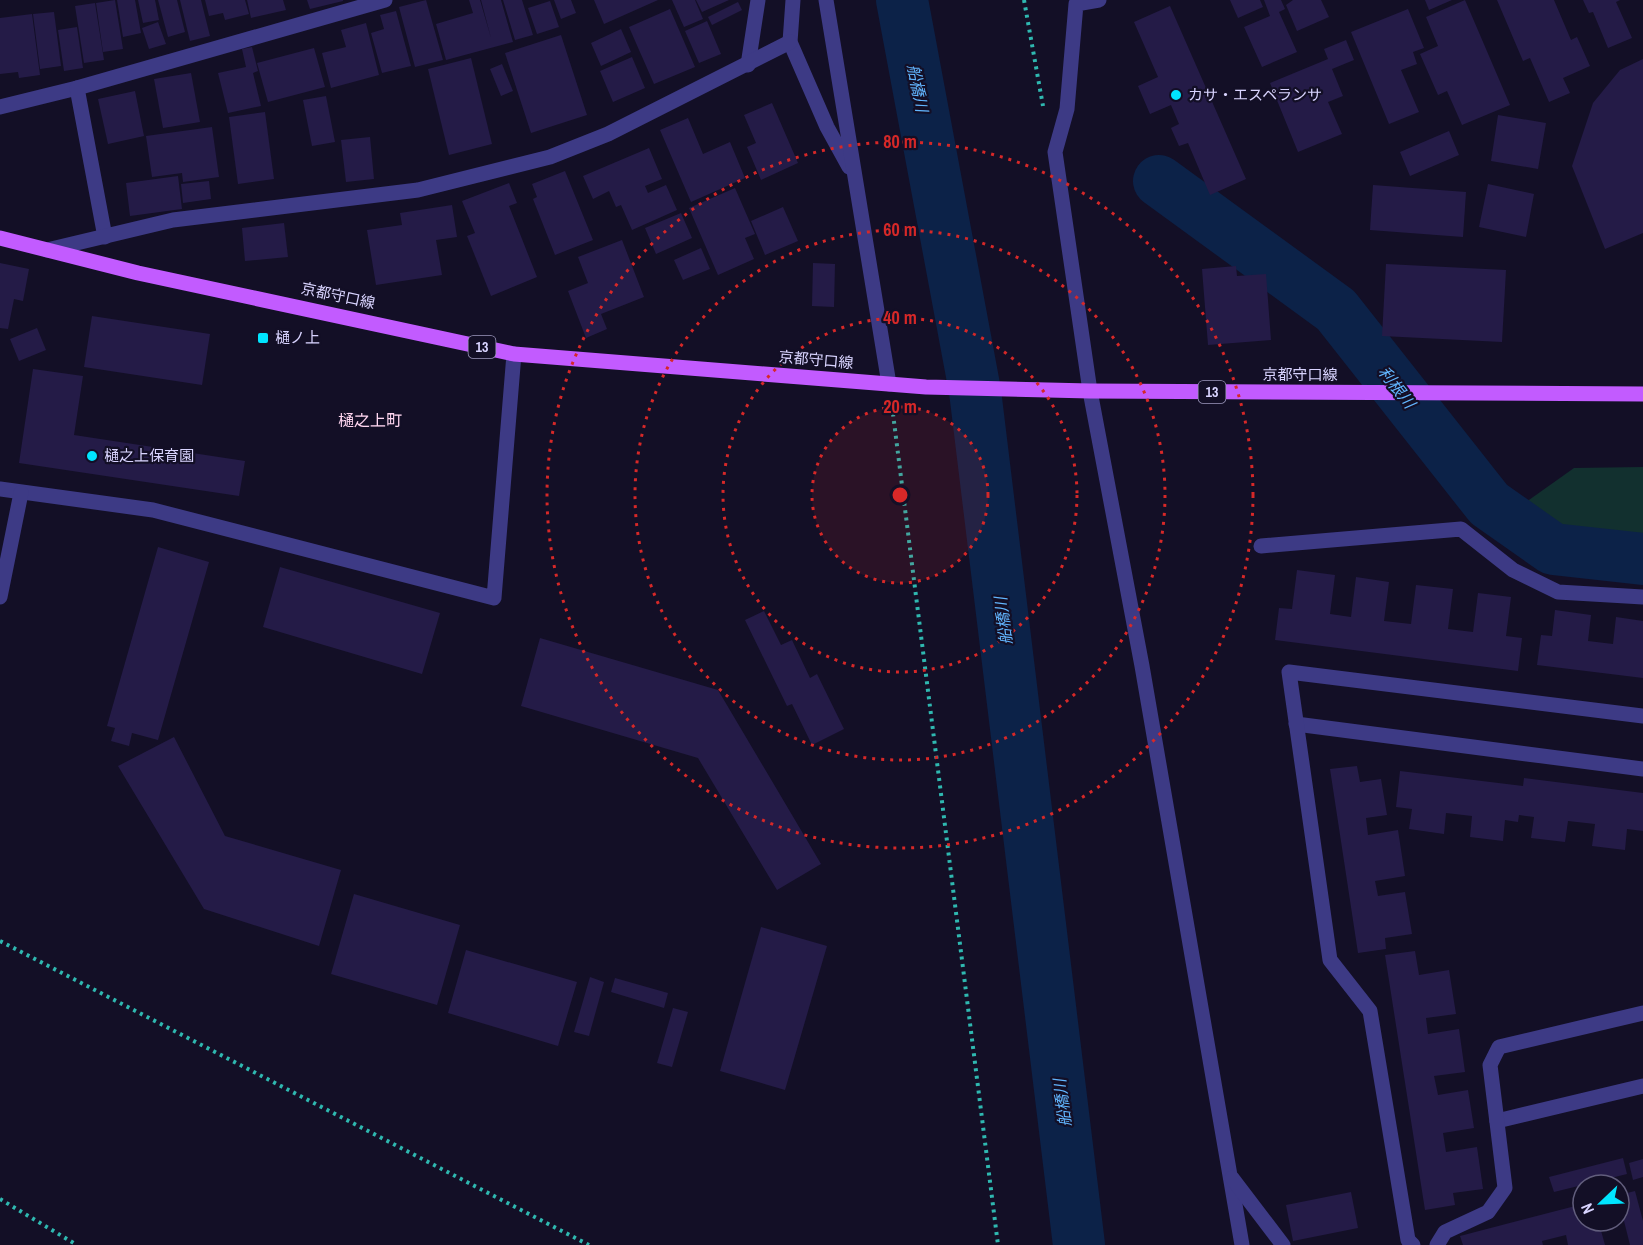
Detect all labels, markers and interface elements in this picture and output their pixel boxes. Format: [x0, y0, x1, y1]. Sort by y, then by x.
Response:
water label: 船橋川 [903, 62, 934, 116]
place label: カサ・エスペランサ [1188, 84, 1322, 105]
marker: カサ・エスペランサ [1169, 88, 1183, 102]
text: 80 m [883, 129, 917, 154]
text: 60 m [883, 217, 917, 242]
street label: 京都守口線 [299, 277, 377, 314]
text: 40 m [883, 305, 917, 330]
place label: 樋ノ上 [275, 327, 320, 348]
marker: 樋ノ上 [256, 331, 270, 345]
road number: 13 [468, 336, 496, 358]
street label: 京都守口線 [778, 346, 854, 373]
water label: 利根川 [1374, 361, 1422, 414]
street label: 京都守口線 [1262, 364, 1338, 385]
road number: 13 [1198, 381, 1226, 403]
text: 20 m [883, 394, 917, 419]
district label: 樋之上町 [338, 409, 402, 431]
place label: 樋之上保育園 [104, 445, 194, 466]
marker: 樋之上保育園 [85, 449, 99, 463]
centre of rings [890, 485, 910, 505]
water label: 船橋川 [989, 594, 1017, 646]
water label: 船橋川 [1048, 1076, 1076, 1128]
north arrow [1571, 1173, 1631, 1233]
text: N [1575, 1200, 1599, 1218]

